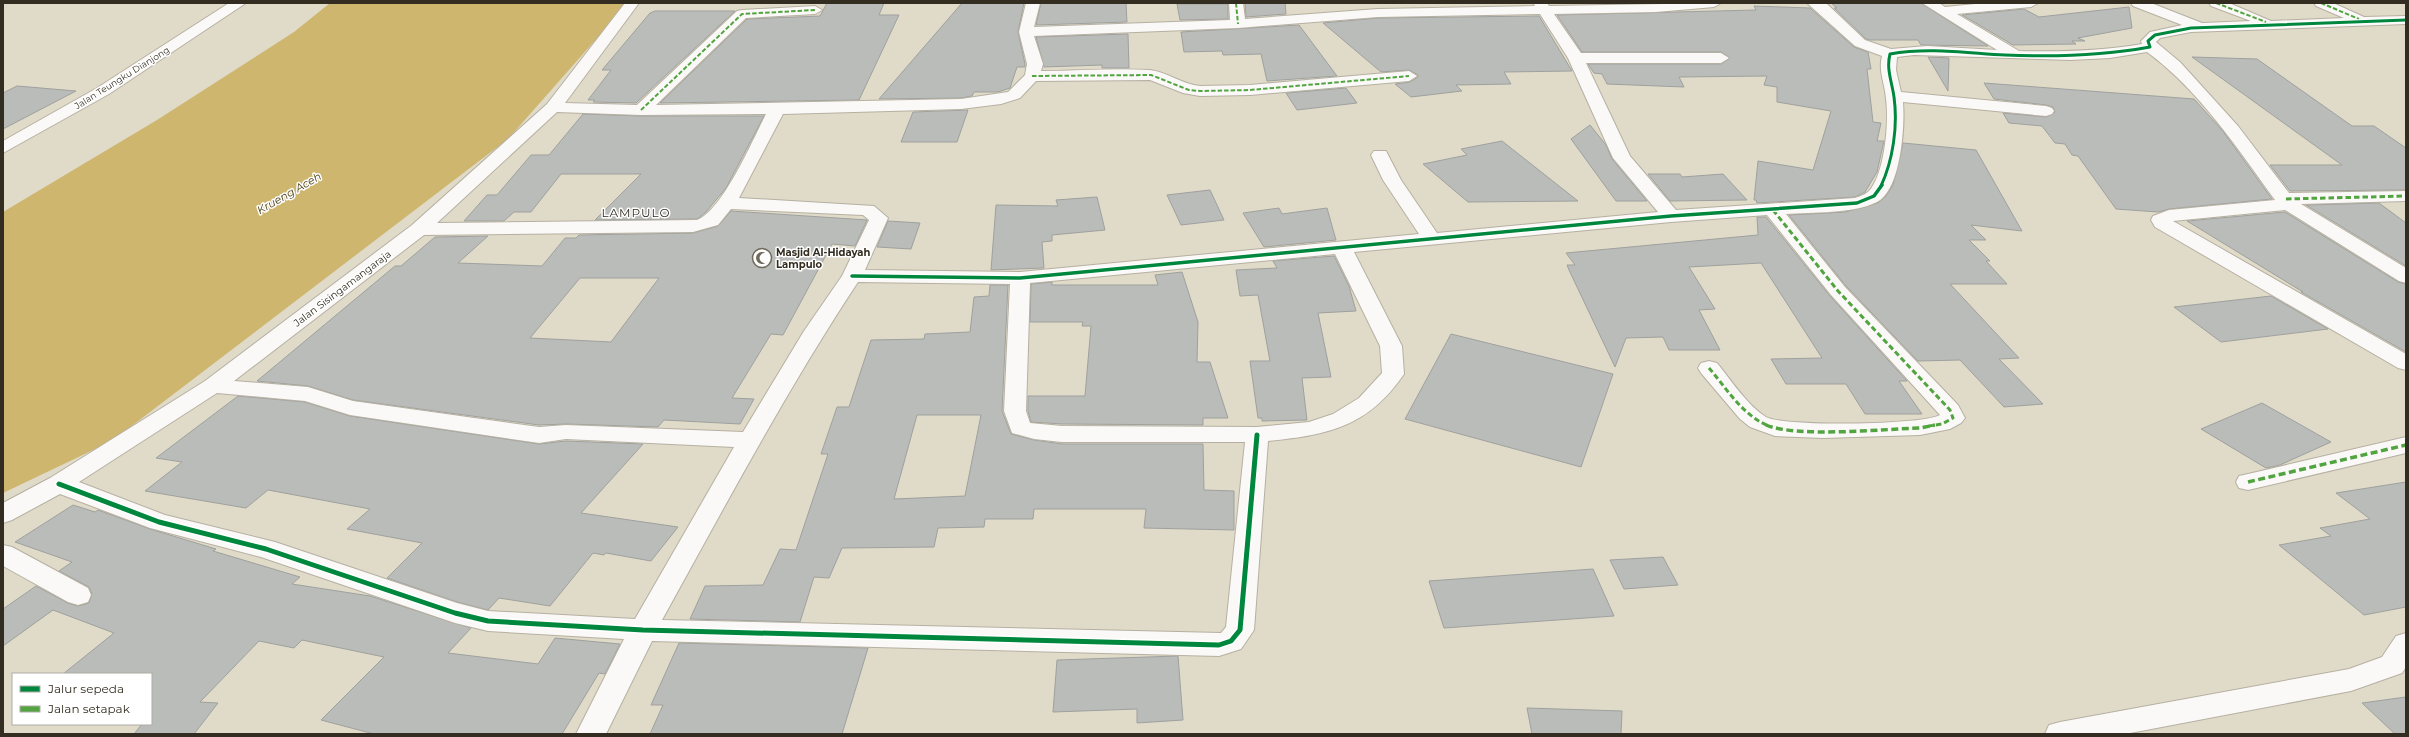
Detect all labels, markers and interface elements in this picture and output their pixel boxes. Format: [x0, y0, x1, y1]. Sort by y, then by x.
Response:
street label: Jalan Teungku Dianjong [71, 44, 171, 112]
water label: Krueng Aceh [254, 169, 324, 217]
district label: LAMPULO [601, 205, 671, 220]
place label: Masjid Al-Hidayah Lampulo [776, 246, 870, 271]
street label: Jalan Sisingamangaraja [290, 247, 394, 330]
mosque icon: Masjid Al-Hidayah Lampulo [751, 247, 773, 269]
legend [12, 673, 152, 725]
text: Jalur sepeda [47, 681, 124, 696]
text: Jalan setapak [47, 701, 131, 716]

